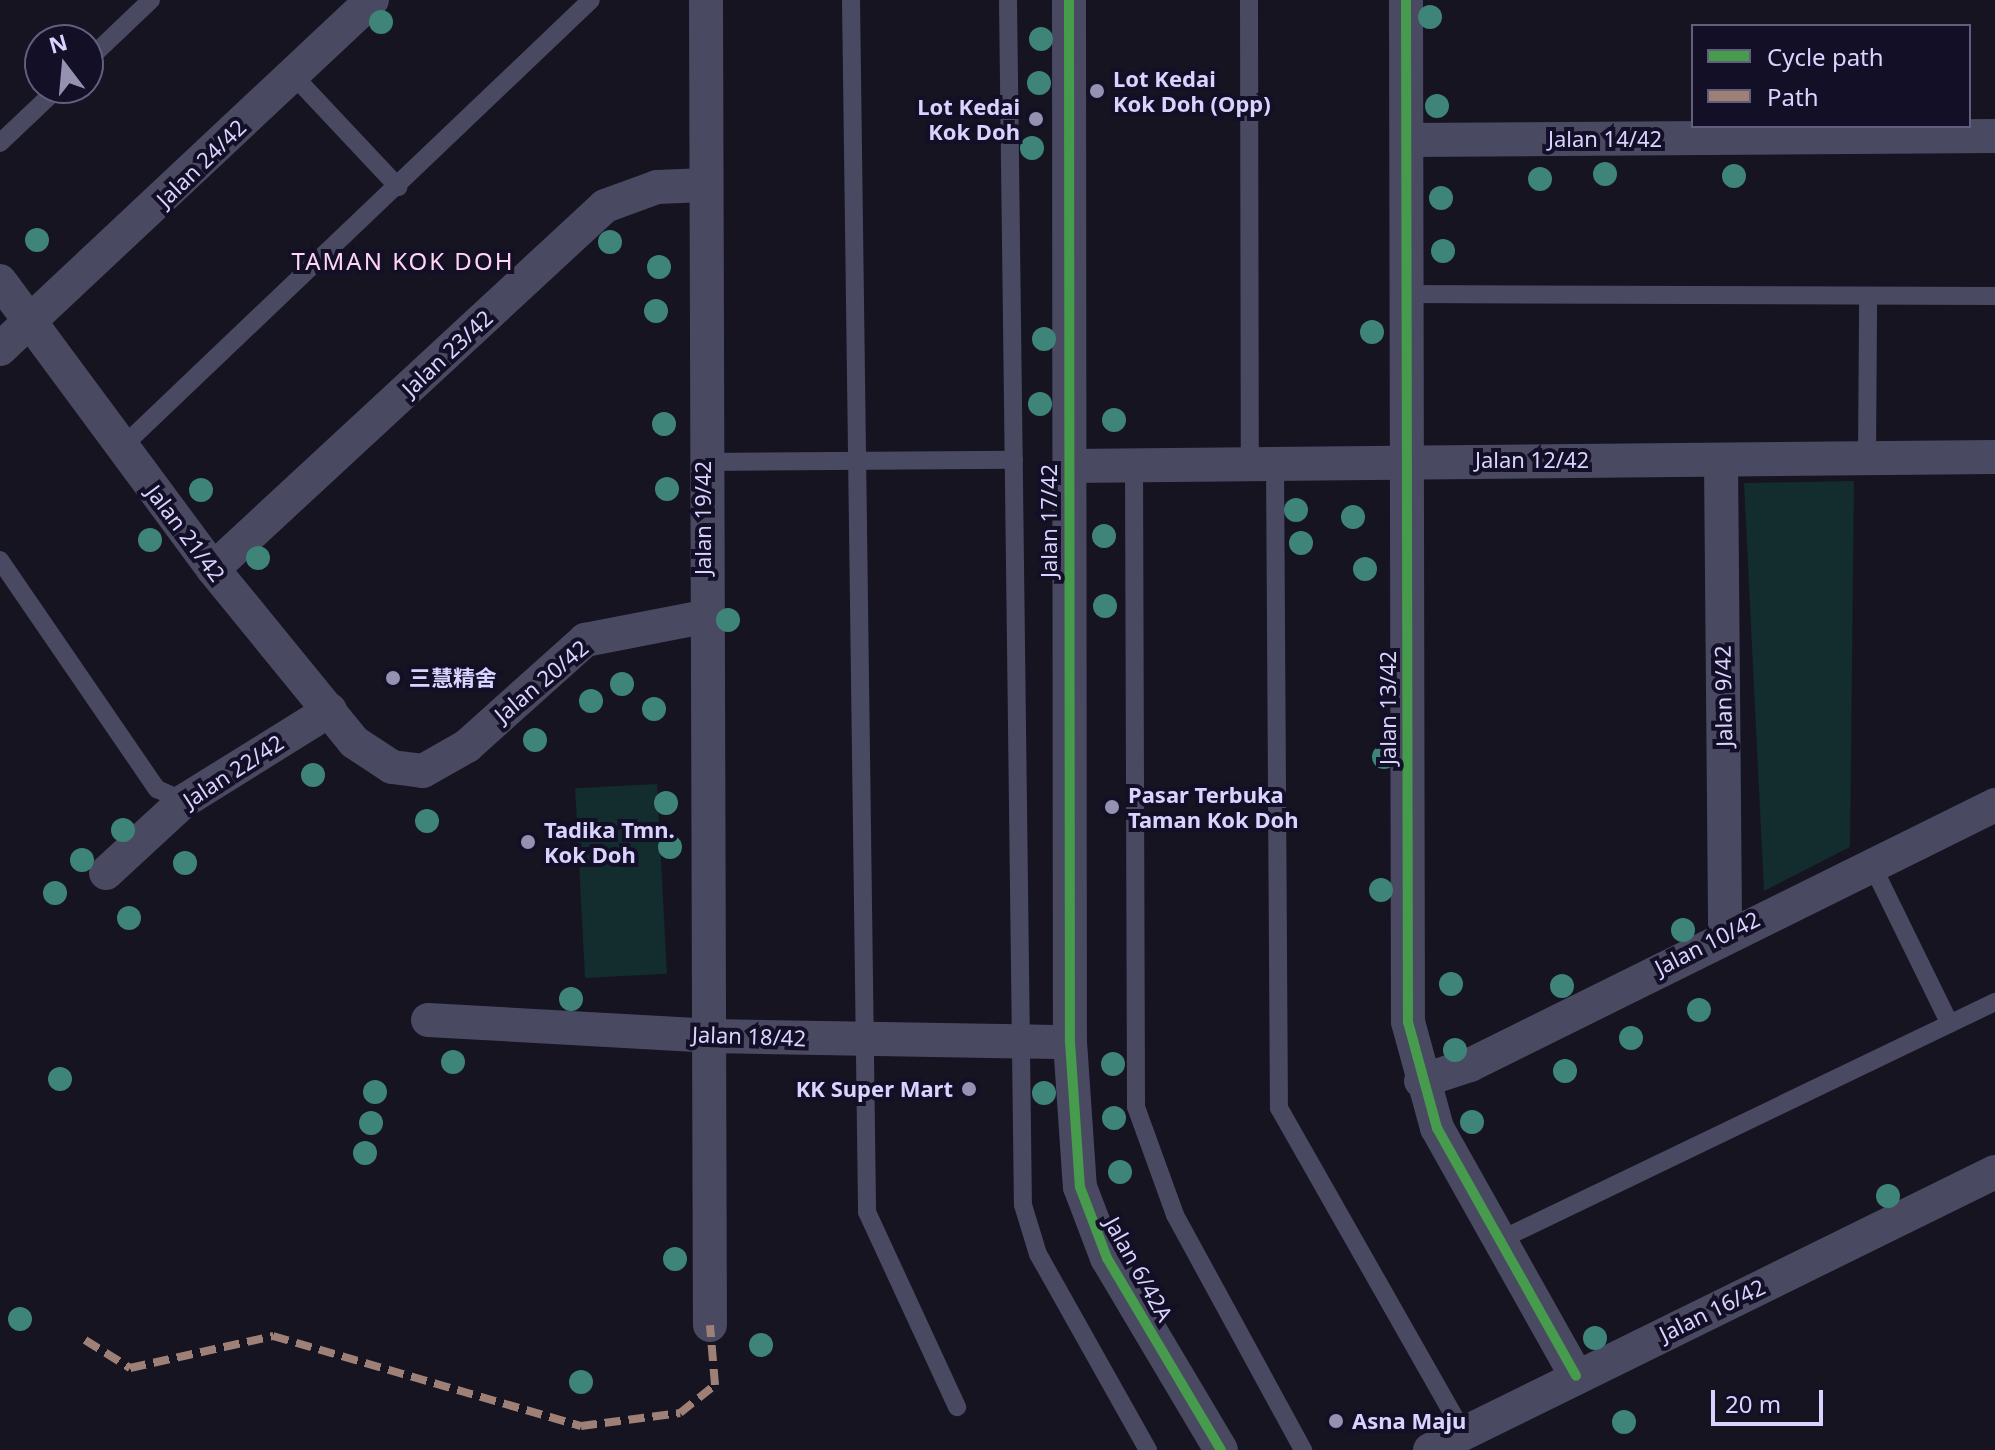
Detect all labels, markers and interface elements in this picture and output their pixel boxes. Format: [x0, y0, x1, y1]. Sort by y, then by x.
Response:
north arrow [24, 24, 104, 104]
legend [1691, 24, 1971, 128]
text: N [45, 26, 71, 60]
text: Cycle path [1767, 40, 1884, 73]
place label: Lot Kedai Kok Doh (Opp) [1113, 65, 1271, 116]
text: Path [1767, 80, 1818, 113]
marker: Lot Kedai Kok Doh (Opp) [1088, 82, 1106, 100]
place label: Lot Kedai Kok Doh [917, 93, 1020, 144]
marker: Lot Kedai Kok Doh [1027, 110, 1045, 128]
street label: Jalan 24/42 [151, 114, 251, 212]
street label: Jalan 14/42 [1548, 126, 1662, 152]
district label: TAMAN KOK DOH [292, 247, 514, 275]
street label: Jalan 23/42 [396, 304, 498, 402]
street label: Jalan 12/42 [1475, 447, 1589, 473]
street label: Jalan 19/42 [690, 461, 716, 575]
street label: Jalan 17/42 [1036, 464, 1062, 578]
street label: Jalan 21/42 [141, 479, 231, 587]
street label: Jalan 20/42 [489, 634, 593, 728]
street label: Jalan 9/42 [1709, 645, 1737, 747]
street label: Jalan 13/42 [1375, 651, 1401, 765]
place label: 三慧精舍 [409, 665, 497, 691]
marker: 三慧精舍 [384, 669, 402, 687]
street label: Jalan 22/42 [178, 729, 288, 813]
place label: Pasar Terbuka Taman Kok Doh [1128, 781, 1299, 832]
marker: Pasar Terbuka Taman Kok Doh [1103, 798, 1121, 816]
place label: Tadika Tmn. Kok Doh [544, 816, 675, 868]
marker: Tadika Tmn. Kok Doh [519, 833, 537, 851]
street label: Jalan 10/42 [1650, 905, 1764, 981]
street label: Jalan 18/42 [691, 1021, 807, 1051]
place label: KK Super Mart [796, 1076, 953, 1102]
marker: KK Super Mart [960, 1080, 978, 1098]
street label: Jalan 6/42A [1099, 1212, 1179, 1326]
street label: Jalan 16/42 [1655, 1273, 1769, 1347]
scale bar [1715, 1374, 1827, 1424]
text: 20 m [1725, 1387, 1781, 1420]
place label: Asna Maju [1352, 1408, 1466, 1434]
marker: Asna Maju [1327, 1412, 1345, 1430]

